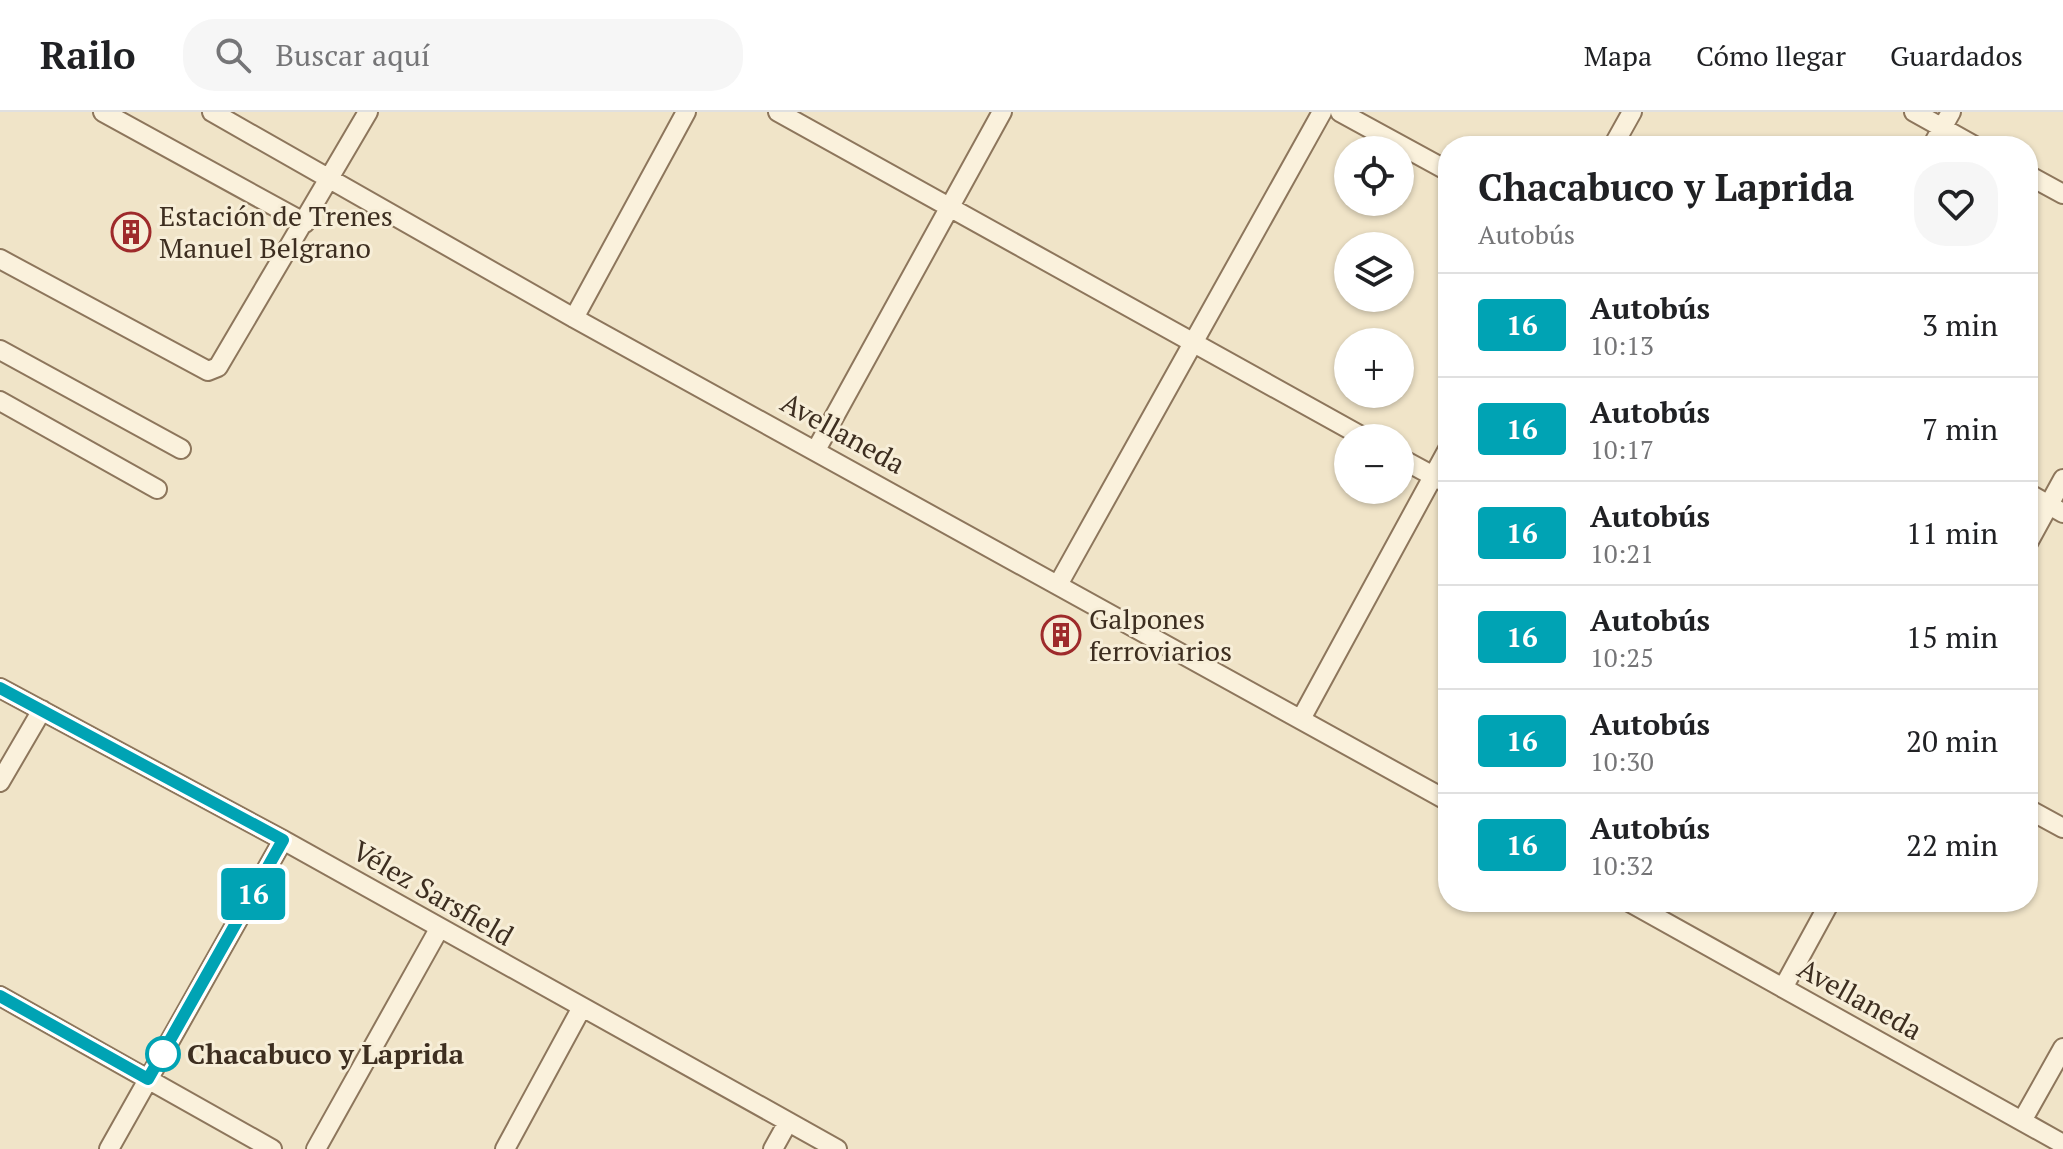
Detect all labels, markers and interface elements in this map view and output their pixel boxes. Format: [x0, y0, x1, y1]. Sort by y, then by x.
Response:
search box [183, 19, 743, 91]
text: Railo [40, 30, 135, 80]
icon: search [211, 33, 255, 77]
text: Buscar aquí [275, 35, 430, 75]
text: Mapa [1584, 37, 1652, 74]
text: Cómo llegar [1696, 37, 1846, 74]
text: Guardados [1890, 37, 2023, 74]
map controls [1334, 136, 1414, 504]
button: locate [1334, 136, 1414, 216]
text: Chacabuco y Laprida [1478, 162, 1854, 212]
button: heart [1914, 162, 1998, 246]
place label: Estación de Trenes Manuel Belgrano [159, 197, 393, 266]
building icon: Estación de Trenes Manuel Belgrano [110, 211, 152, 253]
text: Autobús [1478, 217, 1575, 251]
button: layers [1334, 232, 1414, 312]
text: Autobús [1590, 288, 1710, 328]
text: 3 min [1922, 305, 1998, 345]
text: 16 [1506, 306, 1538, 343]
button: + [1334, 328, 1414, 408]
text: 10:13 [1590, 328, 1654, 362]
street label: Avellaneda [775, 383, 912, 482]
text: Autobús [1590, 392, 1710, 432]
text: 7 min [1922, 409, 1998, 449]
text: 16 [1506, 410, 1538, 447]
button: − [1334, 424, 1414, 504]
text: 10:17 [1590, 432, 1654, 466]
text: Autobús [1590, 496, 1710, 536]
text: 11 min [1906, 513, 1998, 553]
text: 16 [1506, 514, 1538, 551]
text: 10:21 [1590, 536, 1654, 570]
place label: Galpones ferroviarios [1089, 600, 1232, 669]
text: Autobús [1590, 600, 1710, 640]
building icon: Galpones ferroviarios [1040, 614, 1082, 656]
text: 15 min [1906, 617, 1998, 657]
text: 16 [1506, 618, 1538, 655]
text: 10:25 [1590, 640, 1654, 674]
text: Autobús [1590, 704, 1710, 744]
text: 20 min [1906, 721, 1998, 761]
text: 16 [1506, 722, 1538, 759]
text: 10:30 [1590, 744, 1654, 778]
text: Autobús [1590, 808, 1710, 848]
text: 22 min [1906, 825, 1998, 865]
text: 16 [1506, 826, 1538, 863]
street label: Vélez Sarsfield [346, 831, 521, 954]
text: 10:32 [1590, 848, 1654, 882]
line badge: 16 [217, 868, 289, 920]
text: 16 [237, 875, 269, 912]
street label: Avellaneda [1792, 949, 1929, 1048]
place label: Chacabuco y Laprida [187, 1035, 465, 1072]
marker: Chacabuco y Laprida [146, 1037, 180, 1071]

